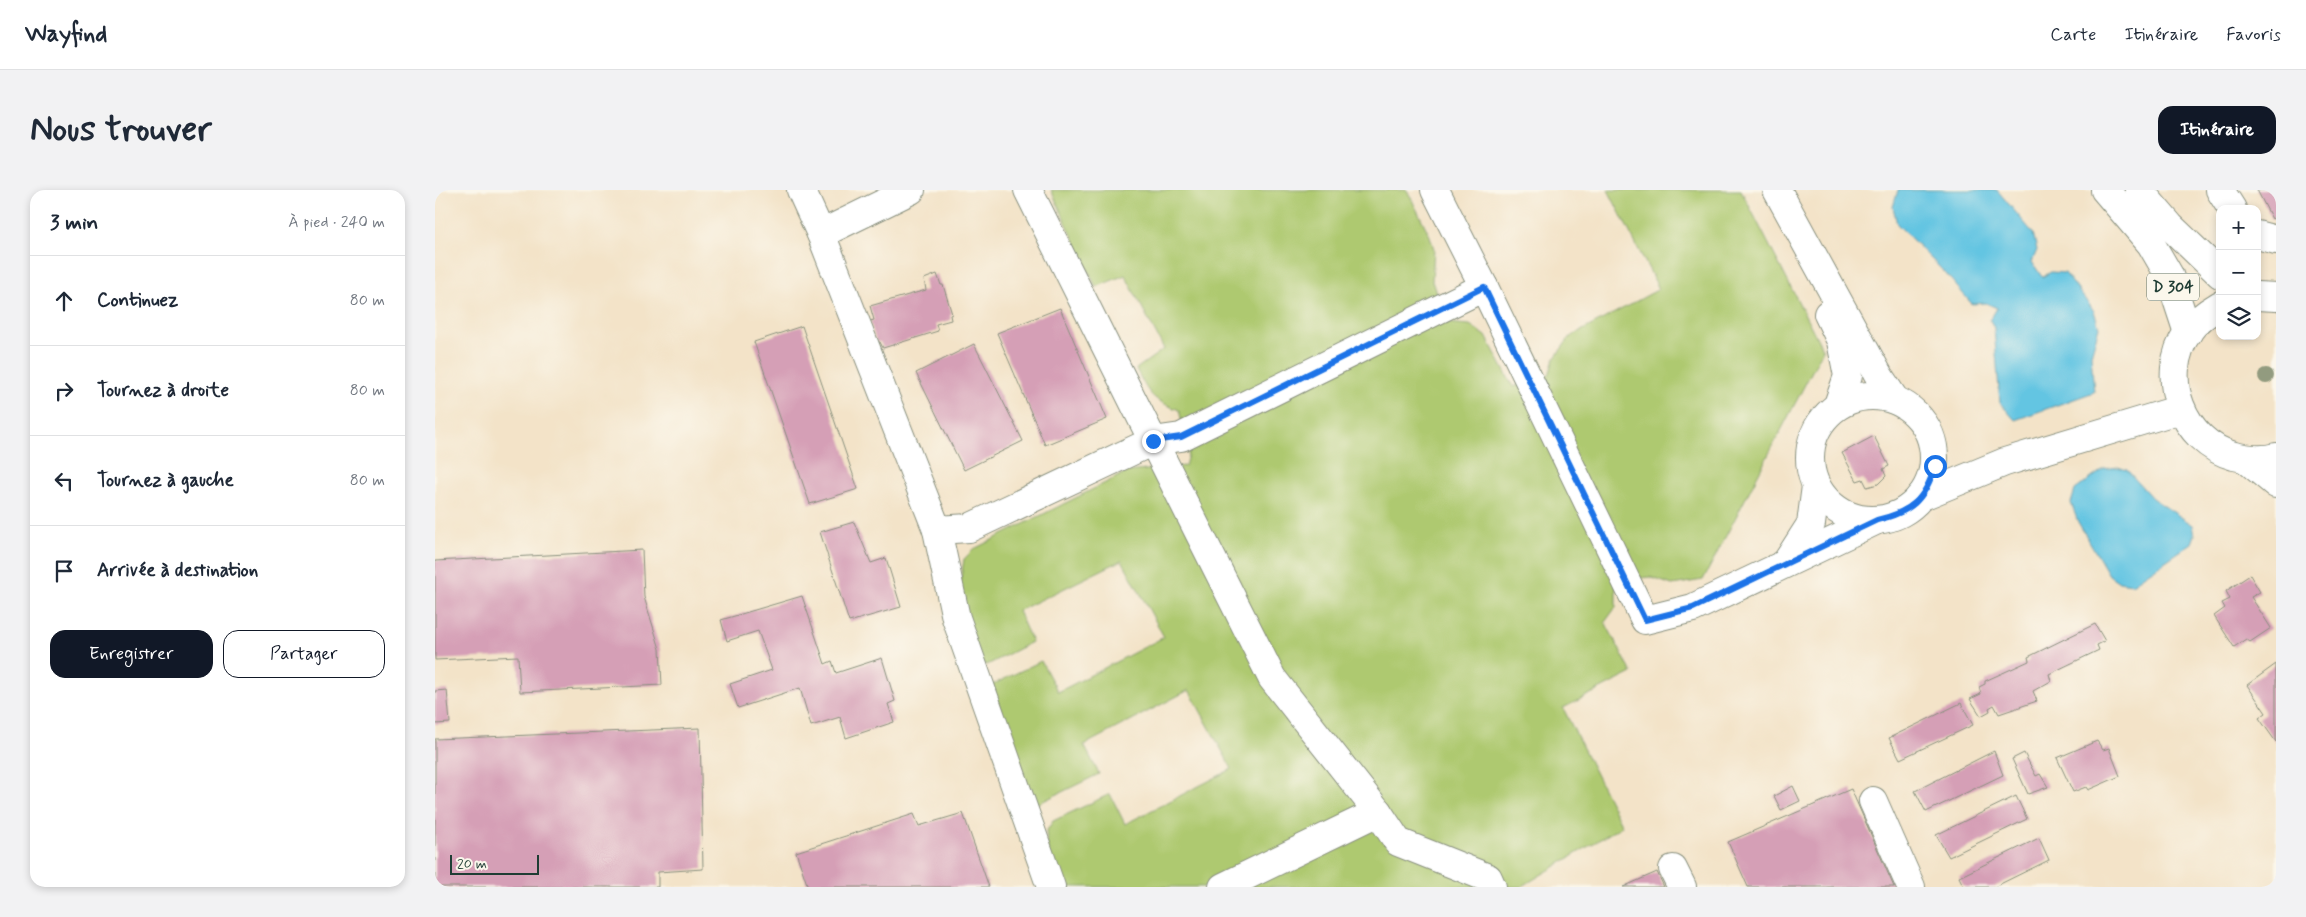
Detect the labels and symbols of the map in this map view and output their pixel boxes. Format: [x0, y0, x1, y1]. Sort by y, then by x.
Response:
road number: D 304 [2147, 274, 2199, 300]
route end [1142, 430, 1165, 453]
route start [1924, 455, 1947, 478]
scale bar [450, 852, 539, 875]

